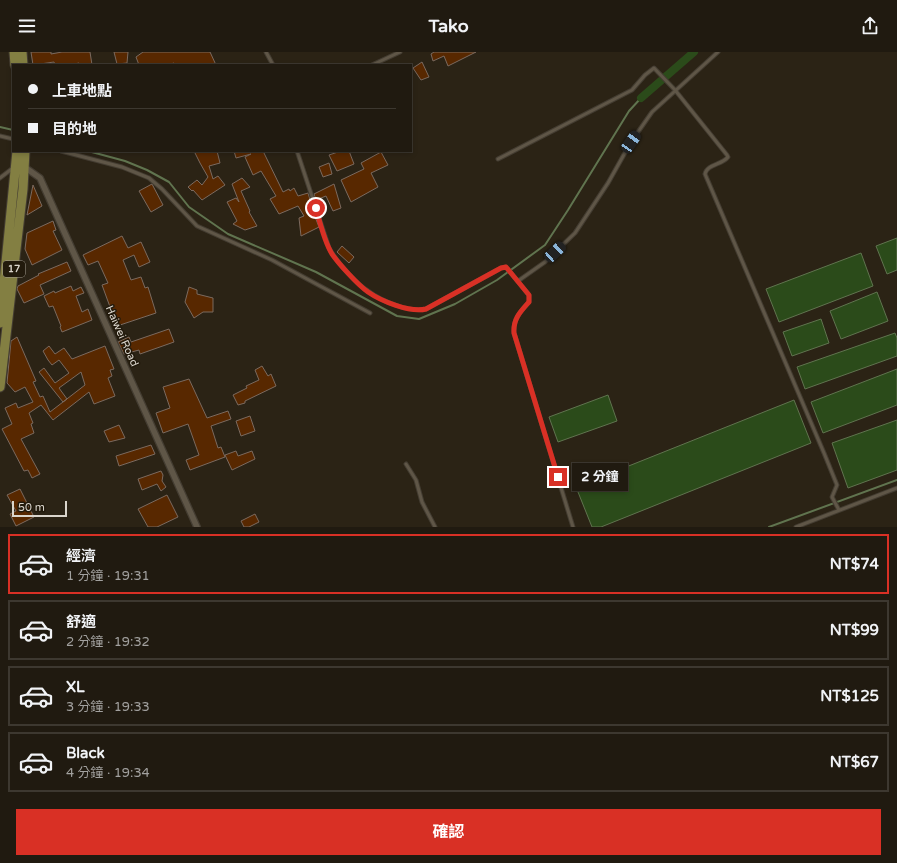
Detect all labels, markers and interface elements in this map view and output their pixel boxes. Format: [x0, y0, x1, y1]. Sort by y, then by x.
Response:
icon: menu [16, 15, 38, 37]
text: Tako [428, 15, 469, 37]
icon: share [859, 15, 881, 37]
text: 上車地點 [52, 82, 112, 100]
text: 目的地 [52, 120, 97, 138]
car [619, 129, 643, 155]
route start [307, 199, 325, 217]
car [542, 239, 568, 265]
road number: 17 [3, 261, 25, 277]
street label: Haiwei Road [103, 304, 141, 369]
callout: 2 分鐘 [572, 463, 628, 491]
route end [549, 468, 567, 486]
text: 2 分鐘 [581, 469, 619, 485]
scale bar [12, 499, 67, 518]
text: 50 m [18, 501, 45, 514]
icon: car [18, 546, 54, 582]
text: 經濟 [66, 547, 96, 565]
text: NT$74 [830, 555, 879, 573]
text: 1 分鐘 · 19:31 [66, 568, 150, 584]
icon: car [18, 612, 54, 648]
text: 舒適 [66, 613, 96, 631]
text: NT$99 [830, 621, 879, 639]
text: 2 分鐘 · 19:32 [66, 634, 150, 650]
icon: car [18, 678, 54, 714]
text: XL [66, 678, 85, 696]
text: NT$125 [820, 687, 879, 705]
text: 3 分鐘 · 19:33 [66, 699, 150, 715]
icon: car [18, 744, 54, 780]
text: Black [66, 744, 105, 762]
text: NT$67 [830, 753, 879, 771]
text: 4 分鐘 · 19:34 [66, 765, 150, 781]
button: 確認 [16, 809, 881, 855]

